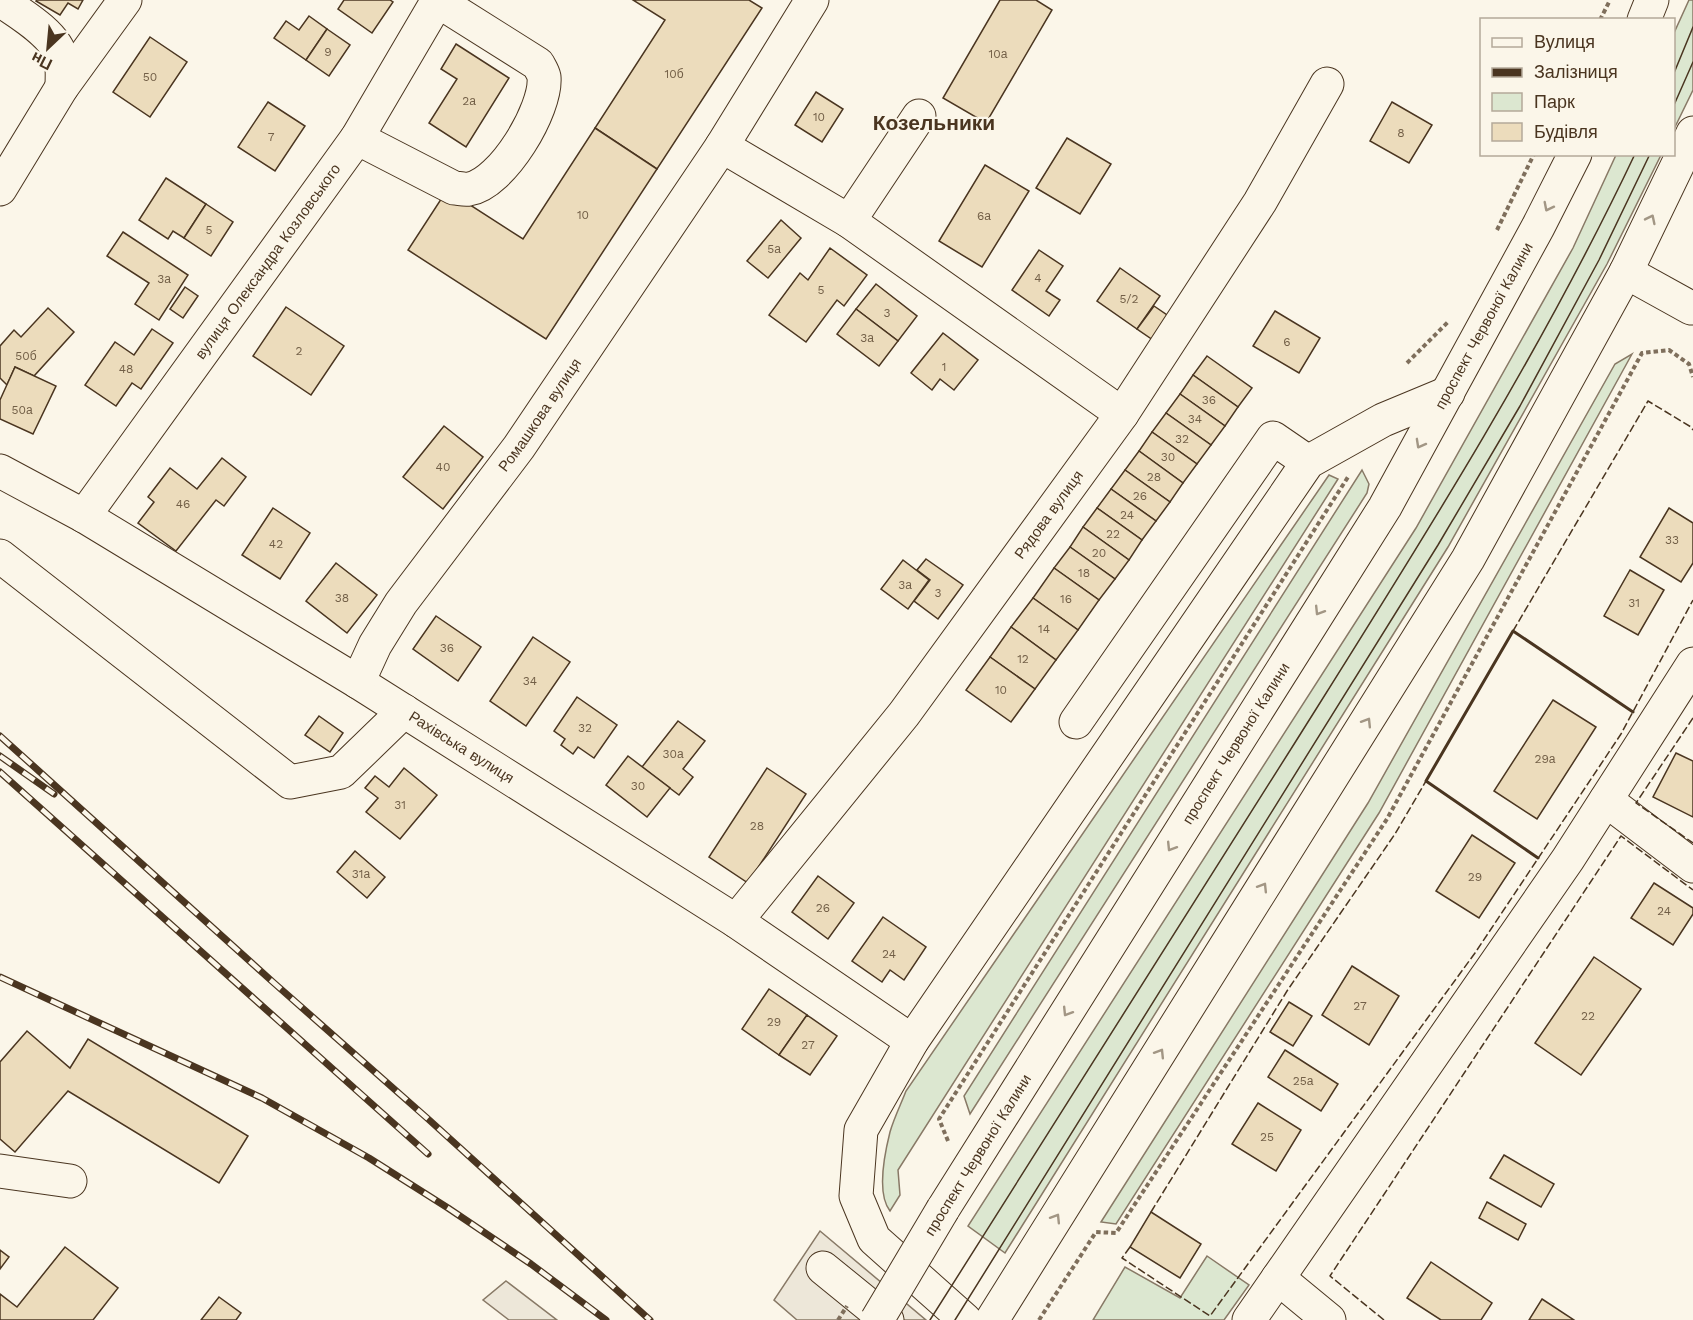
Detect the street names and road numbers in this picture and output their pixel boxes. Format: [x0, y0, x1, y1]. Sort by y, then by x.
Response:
street label: вулиця Олександра Козловського [191, 160, 344, 363]
street label: проспект Червоної Калини [1431, 239, 1537, 412]
street label: Ромашкова вулиця [495, 355, 585, 475]
street label: Рядова вулиця [1011, 467, 1087, 562]
street label: проспект Червоної Калини [1179, 660, 1294, 828]
street label: Рахівська вулиця [406, 707, 517, 787]
street label: проспект Червоної Калини [921, 1071, 1035, 1239]

